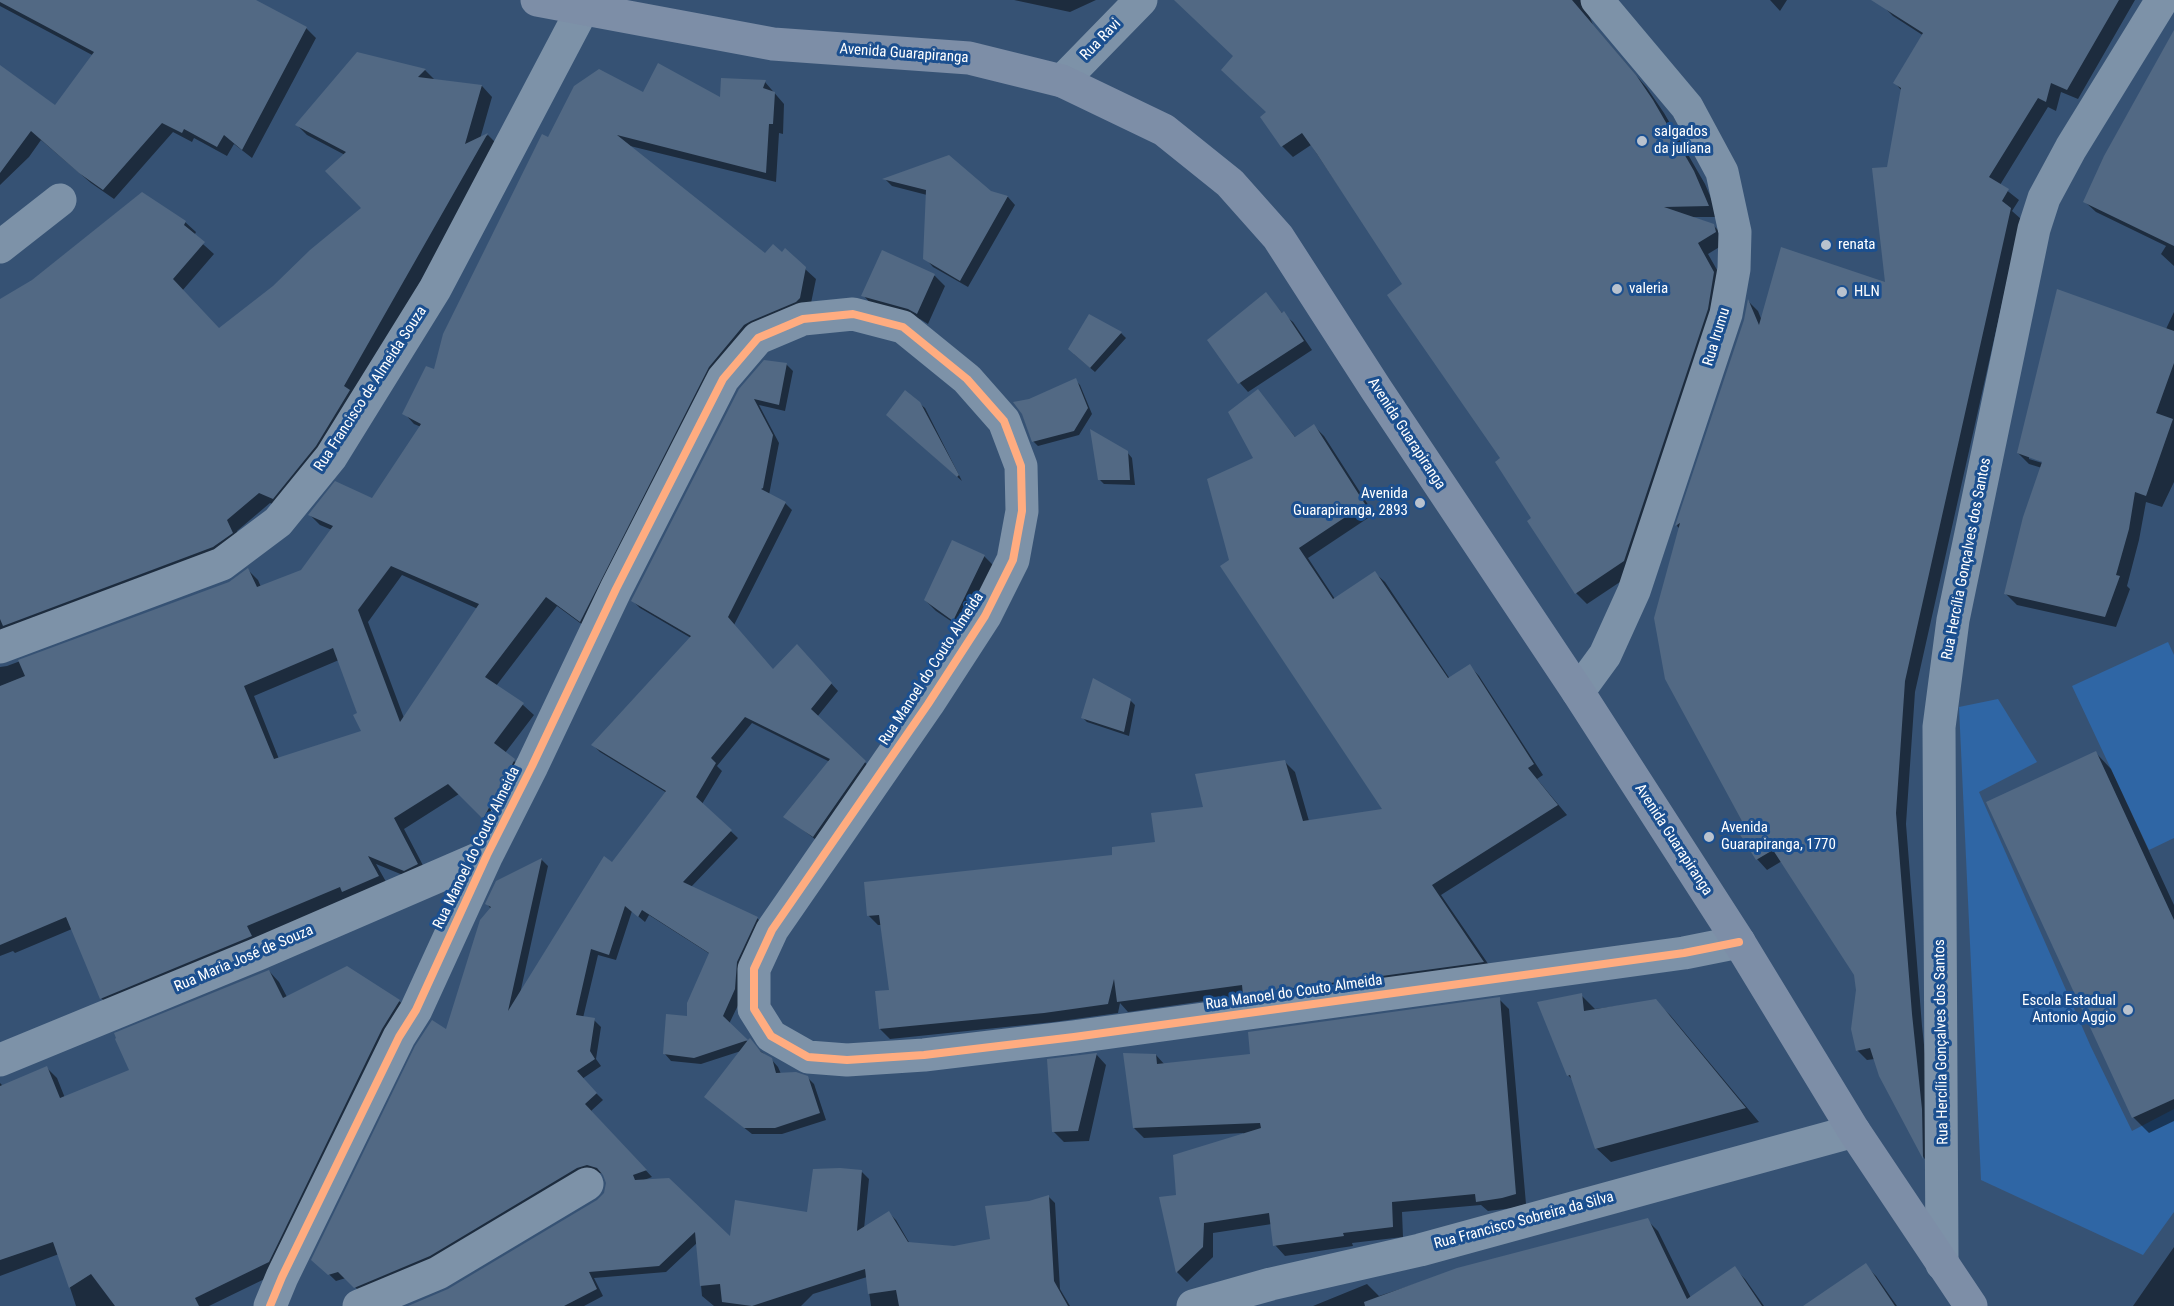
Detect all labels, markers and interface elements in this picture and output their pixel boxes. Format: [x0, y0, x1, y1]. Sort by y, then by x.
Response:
street label: Rua Ravi [1077, 16, 1125, 64]
street label: Avenida Guarapiranga [839, 41, 969, 67]
place label: salgados da juliana [1654, 123, 1711, 158]
marker: salgados da juliana [1635, 134, 1649, 148]
place label: renata [1838, 236, 1876, 254]
marker: renata [1819, 238, 1833, 252]
place label: valeria [1629, 280, 1668, 298]
marker: valeria [1610, 282, 1624, 296]
place label: HLN [1854, 283, 1880, 301]
marker: HLN [1835, 285, 1849, 299]
street label: Rua Francisco de Almeida Souza [311, 303, 431, 475]
street label: Rua Irumu [1700, 306, 1734, 368]
street label: Avenida Guarapiranga [1363, 375, 1449, 493]
street label: Rua Hercília Gonçalves dos Santos [1939, 456, 1995, 662]
place label: Avenida Guarapiranga, 2893 [1293, 485, 1408, 520]
marker: Avenida Guarapiranga, 2893 [1413, 496, 1427, 510]
street label: Rua Manoel do Couto Almeida [876, 589, 988, 749]
street label: Rua Manoel do Couto Almeida [430, 764, 524, 932]
street label: Avenida Guarapiranga [1630, 781, 1716, 899]
place label: Avenida Guarapiranga, 1770 [1721, 819, 1836, 854]
marker: Avenida Guarapiranga, 1770 [1702, 830, 1716, 844]
street label: Rua Maria José de Souza [172, 922, 316, 996]
street label: Rua Hercília Gonçalves dos Santos [1931, 939, 1953, 1145]
street label: Rua Manoel do Couto Almeida [1204, 972, 1384, 1014]
place label: Escola Estadual Antonio Aggio [2022, 992, 2116, 1027]
marker: Escola Estadual Antonio Aggio [2121, 1003, 2135, 1017]
street label: Rua Francisco Sobreira da Silva [1432, 1188, 1616, 1254]

